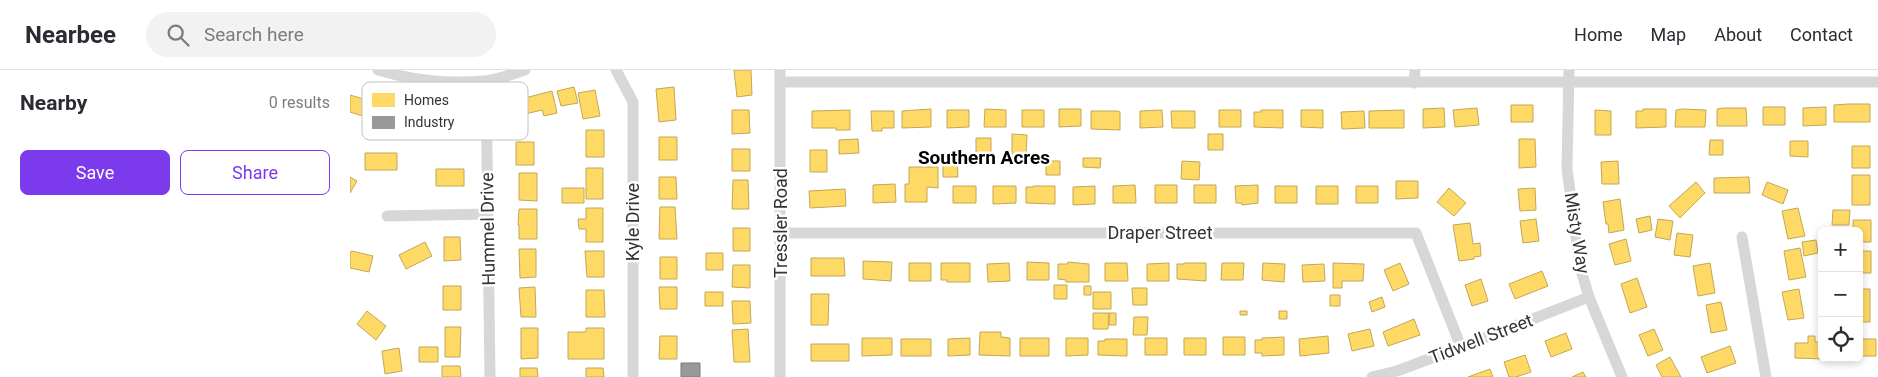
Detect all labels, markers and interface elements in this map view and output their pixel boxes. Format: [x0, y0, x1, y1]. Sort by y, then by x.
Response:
search box [146, 12, 496, 57]
text: Nearbee [25, 21, 116, 49]
icon: search [164, 21, 192, 49]
text: Search here [204, 23, 304, 46]
text: Home [1574, 24, 1623, 45]
text: Map [1651, 24, 1686, 45]
text: About [1714, 24, 1762, 45]
text: Contact [1790, 24, 1853, 45]
legend [362, 82, 528, 140]
text: Nearby [20, 91, 87, 115]
text: Homes [404, 92, 449, 108]
text: 0 results [269, 93, 330, 112]
text: Industry [404, 114, 455, 130]
district label: Southern Acres [918, 146, 1050, 169]
button: Save [20, 150, 170, 195]
button: Share [180, 150, 330, 195]
street label: Tressler Road [770, 168, 791, 278]
street label: Hummel Drive [476, 172, 499, 286]
street label: Kyle Drive [622, 183, 643, 261]
street label: Misty Way [1561, 191, 1594, 276]
street label: Draper Street [1107, 222, 1213, 243]
map controls [1818, 227, 1863, 362]
button: + [1818, 227, 1863, 272]
button: − [1818, 272, 1863, 317]
street label: Tidwell Street [1426, 309, 1536, 368]
button: locate [1818, 317, 1863, 362]

